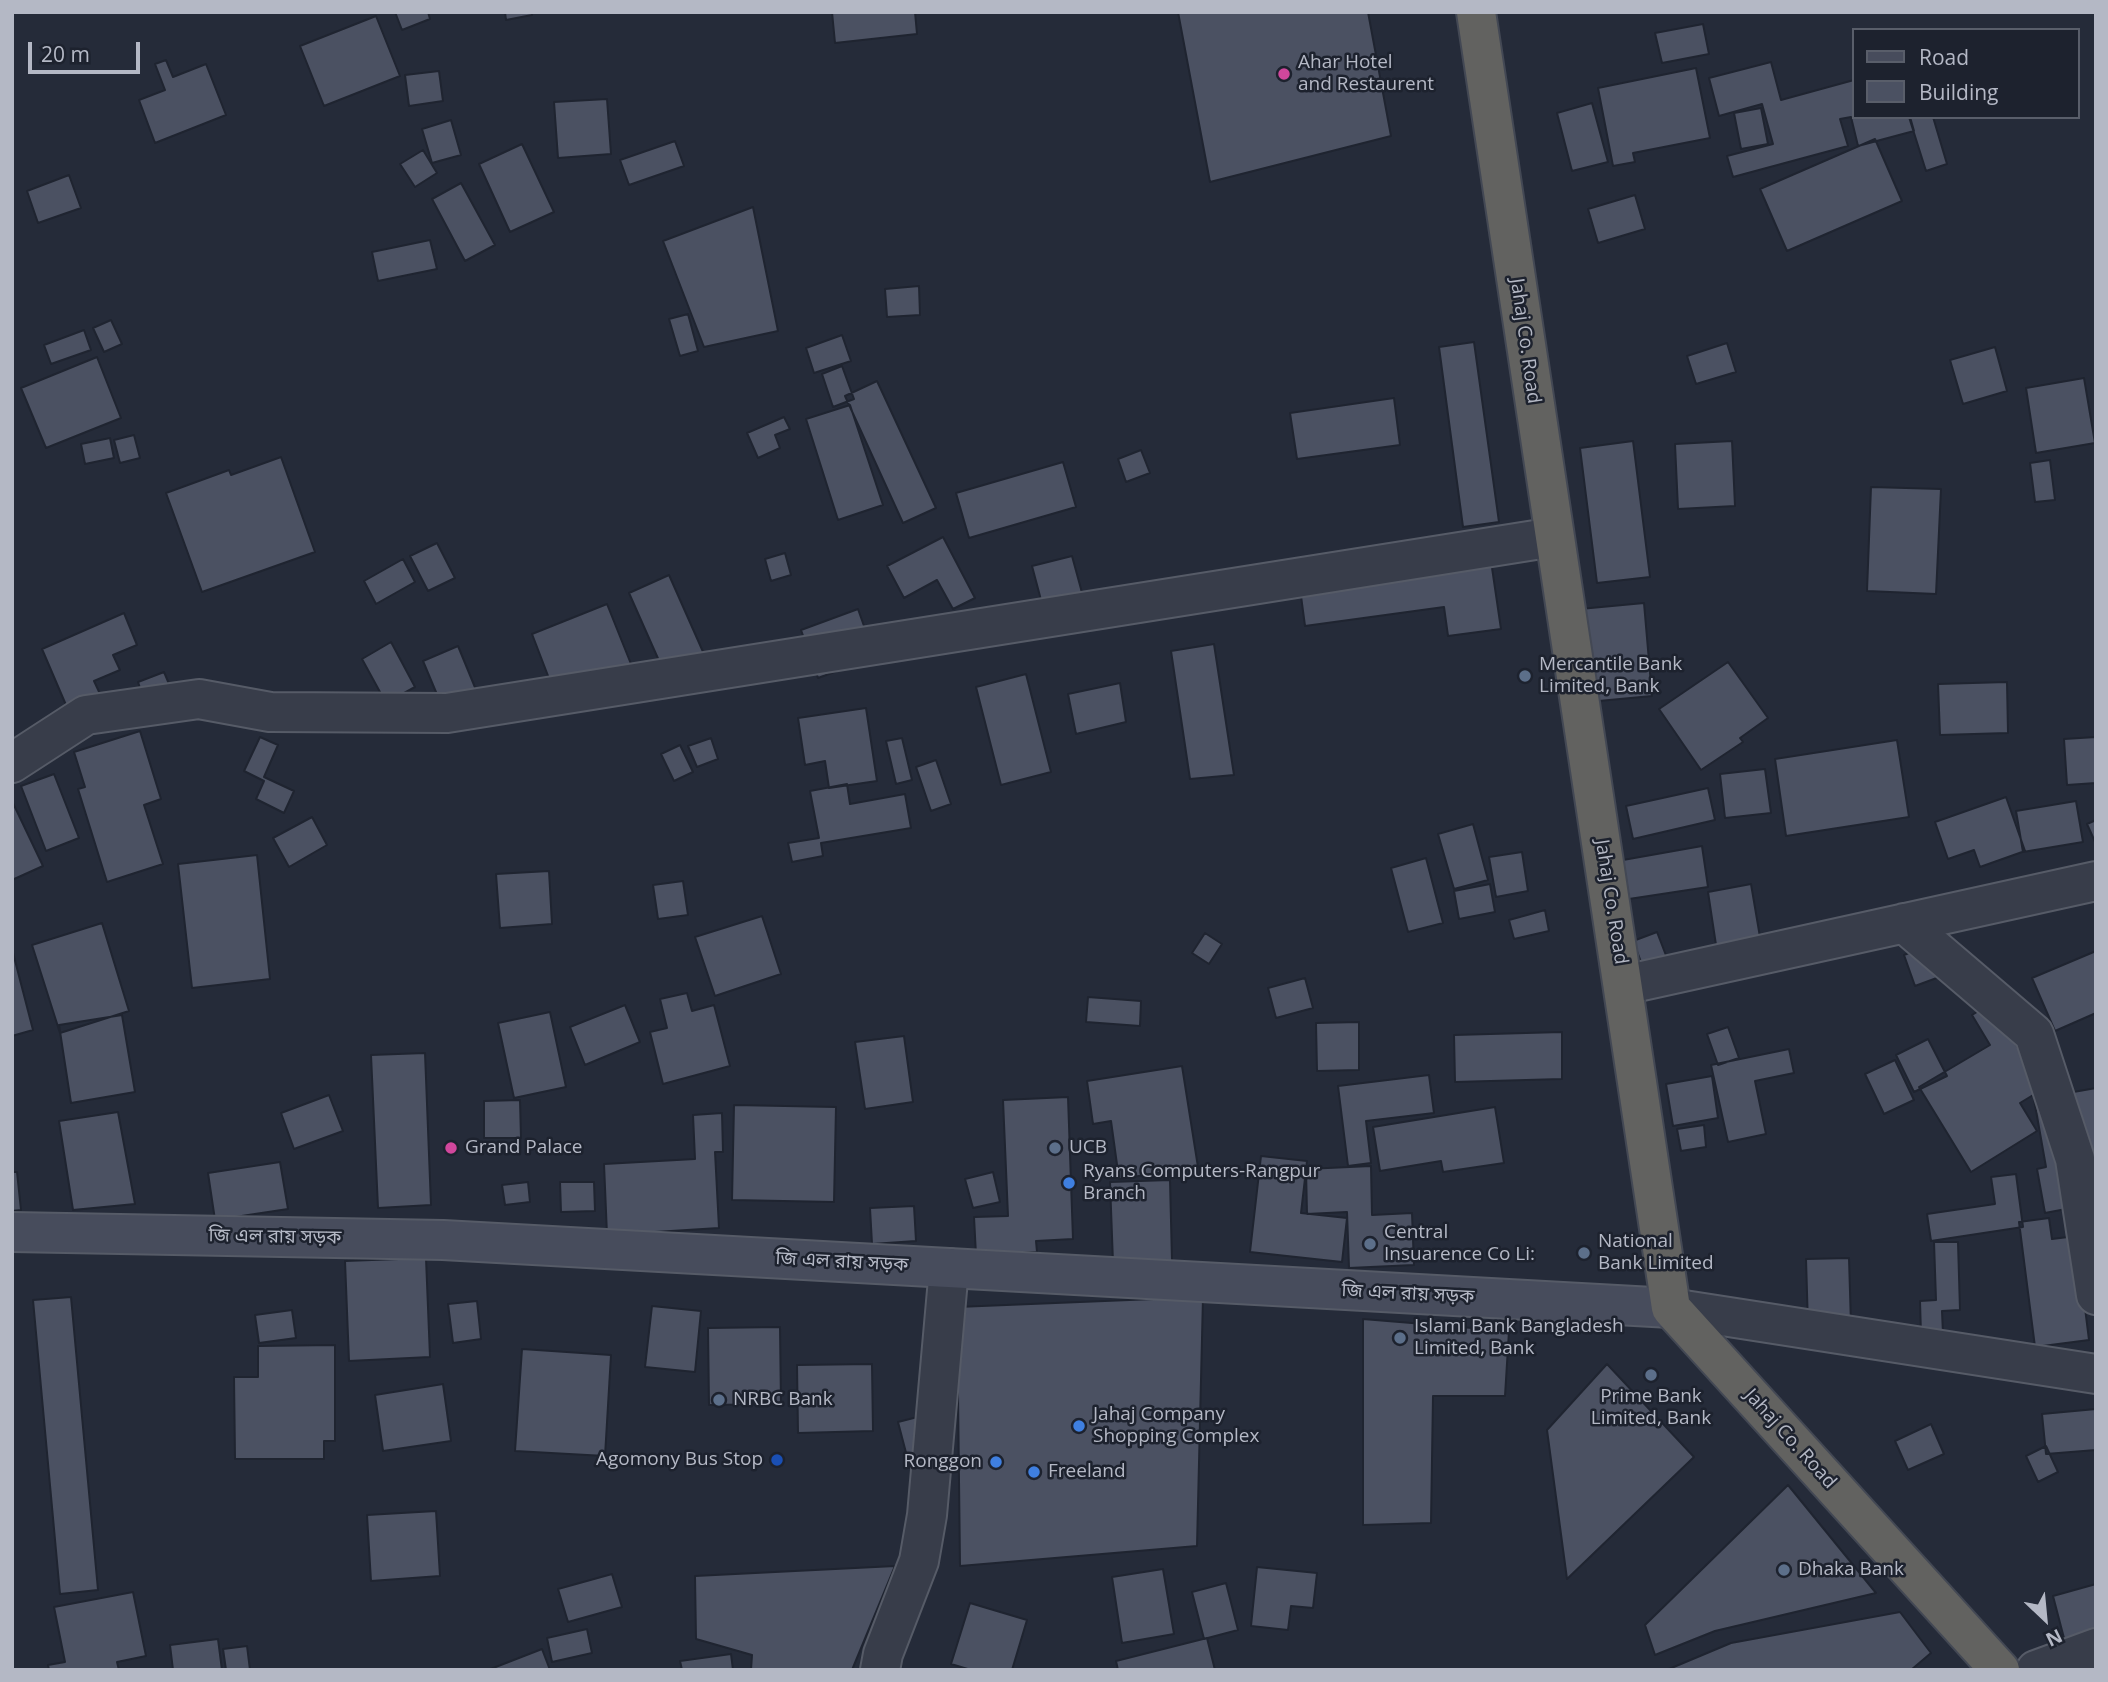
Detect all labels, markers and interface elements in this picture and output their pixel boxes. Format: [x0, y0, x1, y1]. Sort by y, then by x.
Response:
scale bar [32, 28, 144, 72]
legend [1853, 28, 2080, 119]
text: 20 m [41, 40, 90, 68]
text: Road [1919, 43, 1969, 71]
place label: Ahar Hotel and Restaurent [1298, 52, 1434, 96]
marker: Ahar Hotel and Restaurent [1276, 66, 1292, 82]
text: Building [1919, 78, 1998, 106]
street label: Jahaj Co. Road [1505, 277, 1545, 405]
place label: Mercantile Bank Limited, Bank [1539, 654, 1682, 698]
marker: Mercantile Bank Limited, Bank [1517, 668, 1533, 684]
street label: Jahaj Co. Road [1590, 838, 1632, 966]
place label: Grand Palace [465, 1137, 582, 1159]
place label: UCB [1069, 1137, 1107, 1159]
marker: Grand Palace [443, 1140, 459, 1156]
marker: UCB [1047, 1140, 1063, 1156]
place label: Ryans Computers-Rangpur Branch [1083, 1161, 1320, 1205]
marker: Ryans Computers-Rangpur Branch [1061, 1175, 1077, 1191]
place label: Central Insuarence Co Li: [1384, 1222, 1535, 1266]
street label: জি এল রায় সড়ক [208, 1224, 342, 1250]
place label: National Bank Limited [1598, 1231, 1714, 1275]
marker: Central Insuarence Co Li: [1362, 1236, 1378, 1252]
marker: National Bank Limited [1576, 1245, 1592, 1261]
street label: জি এল রায় সড়ক [775, 1247, 909, 1277]
street label: জি এল রায় সড়ক [1341, 1279, 1475, 1309]
place label: Islami Bank Bangladesh Limited, Bank [1414, 1316, 1624, 1360]
marker: Islami Bank Bangladesh Limited, Bank [1392, 1330, 1408, 1346]
marker: Prime Bank Limited, Bank [1643, 1367, 1659, 1383]
street label: Jahaj Co. Road [1739, 1384, 1841, 1494]
place label: Prime Bank Limited, Bank [1591, 1386, 1711, 1430]
place label: NRBC Bank [733, 1389, 833, 1411]
marker: NRBC Bank [711, 1392, 727, 1408]
place label: Jahaj Company Shopping Complex [1093, 1404, 1259, 1448]
marker: Jahaj Company Shopping Complex [1071, 1418, 1087, 1434]
place label: Agomony Bus Stop [596, 1449, 763, 1471]
place label: Ronggon [903, 1451, 982, 1473]
marker: Agomony Bus Stop [769, 1452, 785, 1468]
marker: Ronggon [988, 1454, 1004, 1470]
place label: Freeland [1048, 1461, 1126, 1483]
marker: Freeland [1026, 1464, 1042, 1480]
place label: Dhaka Bank [1798, 1559, 1904, 1581]
marker: Dhaka Bank [1776, 1562, 1792, 1578]
north arrow [2010, 1584, 2080, 1654]
text: N [2042, 1623, 2067, 1653]

